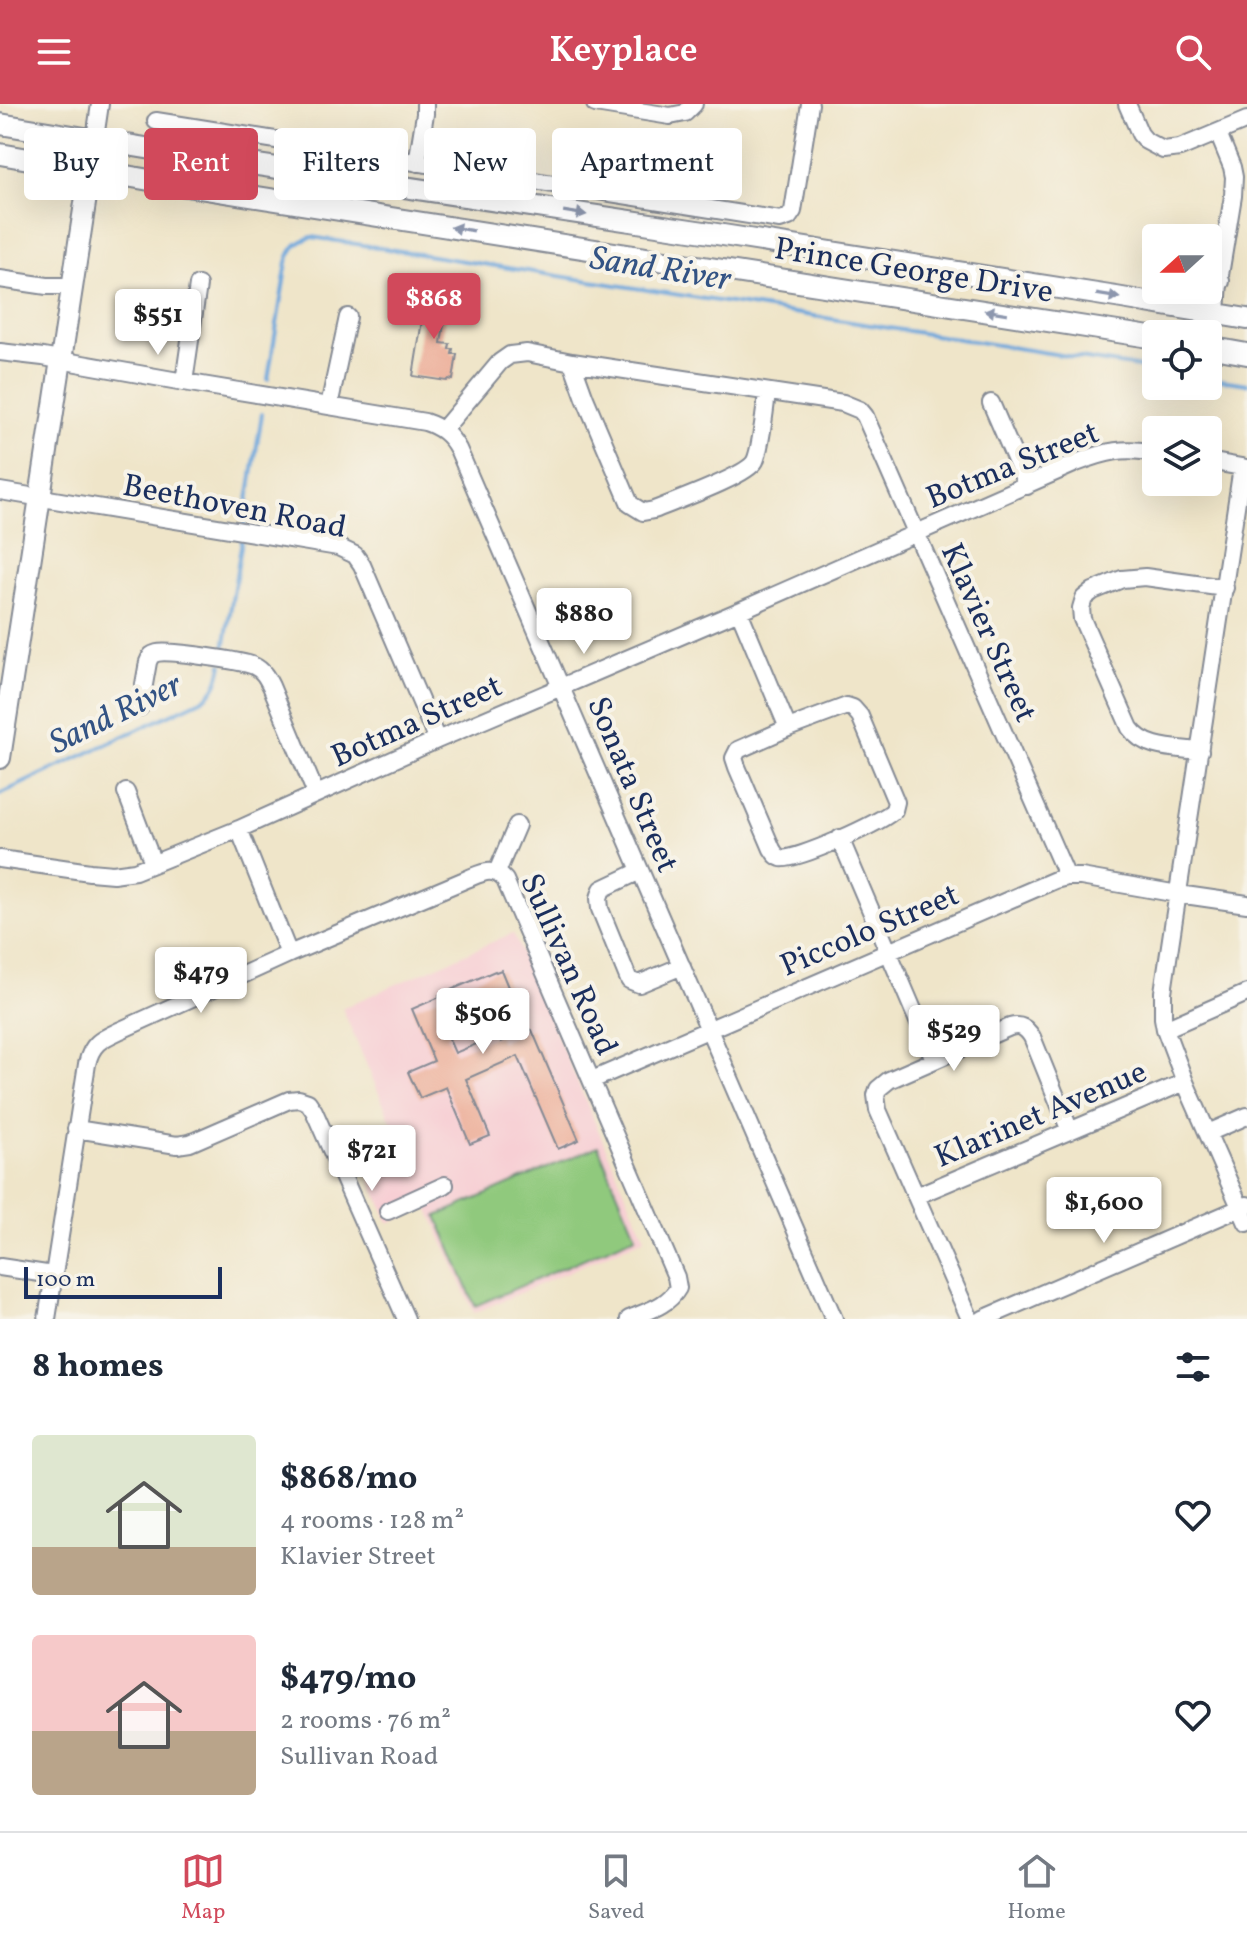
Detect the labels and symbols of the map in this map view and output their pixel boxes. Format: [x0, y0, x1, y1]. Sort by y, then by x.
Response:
one-way arrow [562, 207, 587, 219]
one-way arrow [450, 222, 475, 235]
north arrow [1142, 224, 1222, 304]
street label: Prince George Drive [771, 228, 1056, 316]
water label: Sand River [586, 236, 735, 305]
pin: $868 [387, 273, 481, 341]
pin: $551 [111, 289, 205, 357]
one-way arrow [1096, 290, 1121, 302]
one-way arrow [983, 305, 1008, 318]
street label: Botma Street [920, 412, 1106, 521]
street label: Beethoven Road [119, 465, 350, 551]
street label: Klavier Street [928, 537, 1046, 730]
pin: $880 [537, 588, 631, 656]
water label: Sand River [42, 663, 191, 767]
street label: Botma Street [325, 665, 510, 780]
street label: Sonata Street [575, 691, 688, 880]
street label: Sullivan Road [507, 867, 627, 1063]
street label: Piccolo Street [774, 874, 966, 989]
pin: $479 [154, 947, 248, 1015]
pin: $506 [436, 988, 530, 1056]
pin: $529 [907, 1005, 1001, 1073]
street label: Klarinet Avenue [928, 1051, 1154, 1180]
pin: $721 [325, 1125, 419, 1193]
pin: $1,600 [1039, 1177, 1169, 1245]
scale bar [24, 1263, 222, 1299]

